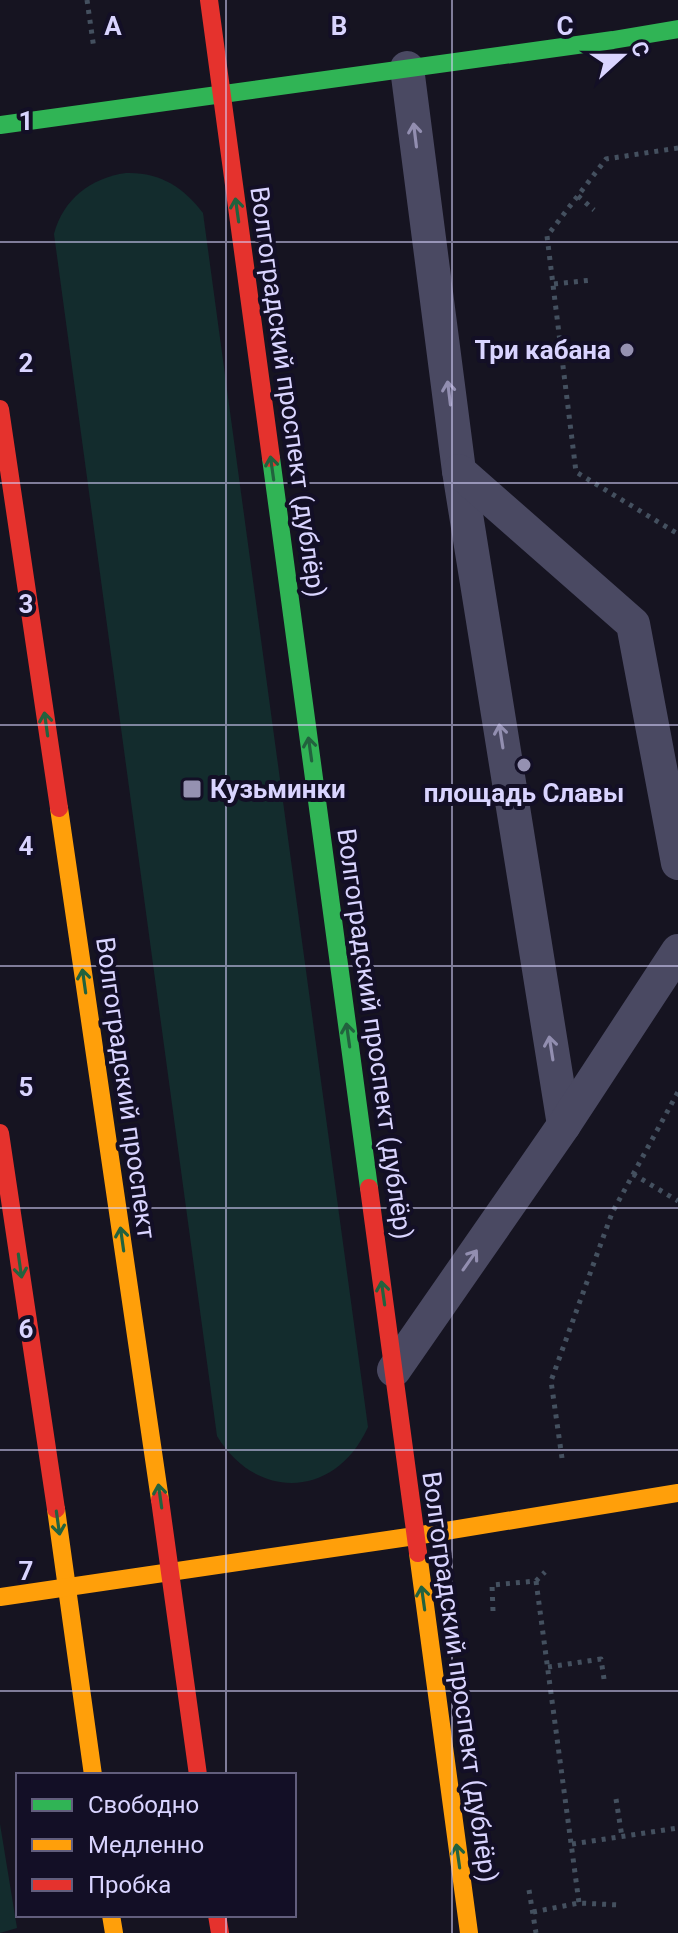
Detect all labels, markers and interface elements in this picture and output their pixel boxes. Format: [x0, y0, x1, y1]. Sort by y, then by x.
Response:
text: A [104, 11, 122, 41]
text: B [331, 11, 347, 41]
text: C [556, 11, 574, 41]
north arrow [582, 16, 662, 96]
text: С [626, 38, 654, 60]
text: 1 [19, 106, 33, 136]
one-way arrow [408, 123, 423, 149]
street label: Волгоградский проспект (дублёр) [244, 185, 332, 599]
one-way arrow [229, 198, 244, 224]
place label: Три кабана [474, 335, 611, 365]
marker: Три кабана [618, 341, 636, 359]
text: 2 [19, 348, 33, 378]
one-way arrow [441, 381, 456, 406]
one-way arrow [264, 456, 279, 481]
text: 3 [19, 589, 33, 619]
one-way arrow [38, 712, 53, 737]
one-way arrow [493, 724, 508, 749]
one-way arrow [302, 737, 317, 763]
marker: площадь Славы [515, 756, 533, 774]
place label: Кузьминки [210, 774, 346, 804]
marker: Кузьминки [181, 778, 203, 800]
place label: площадь Славы [424, 778, 624, 808]
street label: Волгоградский проспект (дублёр) [331, 827, 419, 1241]
text: 4 [19, 831, 34, 861]
street label: Волгоградский проспект [90, 935, 162, 1241]
one-way arrow [76, 969, 91, 995]
one-way arrow [341, 1022, 356, 1049]
one-way arrow [543, 1036, 558, 1061]
text: 5 [19, 1072, 33, 1102]
one-way arrow [114, 1227, 129, 1252]
one-way arrow [462, 1249, 478, 1271]
one-way arrow [13, 1252, 28, 1278]
one-way arrow [375, 1280, 390, 1306]
text: 6 [19, 1314, 34, 1344]
street label: Волгоградский проспект (дублёр) [416, 1470, 504, 1884]
one-way arrow [152, 1484, 167, 1509]
one-way arrow [51, 1510, 66, 1535]
text: 7 [19, 1556, 33, 1586]
one-way arrow [416, 1585, 431, 1612]
legend [16, 1773, 296, 1917]
text: Свободно [88, 1791, 199, 1819]
text: Медленно [88, 1831, 204, 1859]
one-way arrow [450, 1844, 465, 1869]
text: Пробка [88, 1871, 171, 1899]

